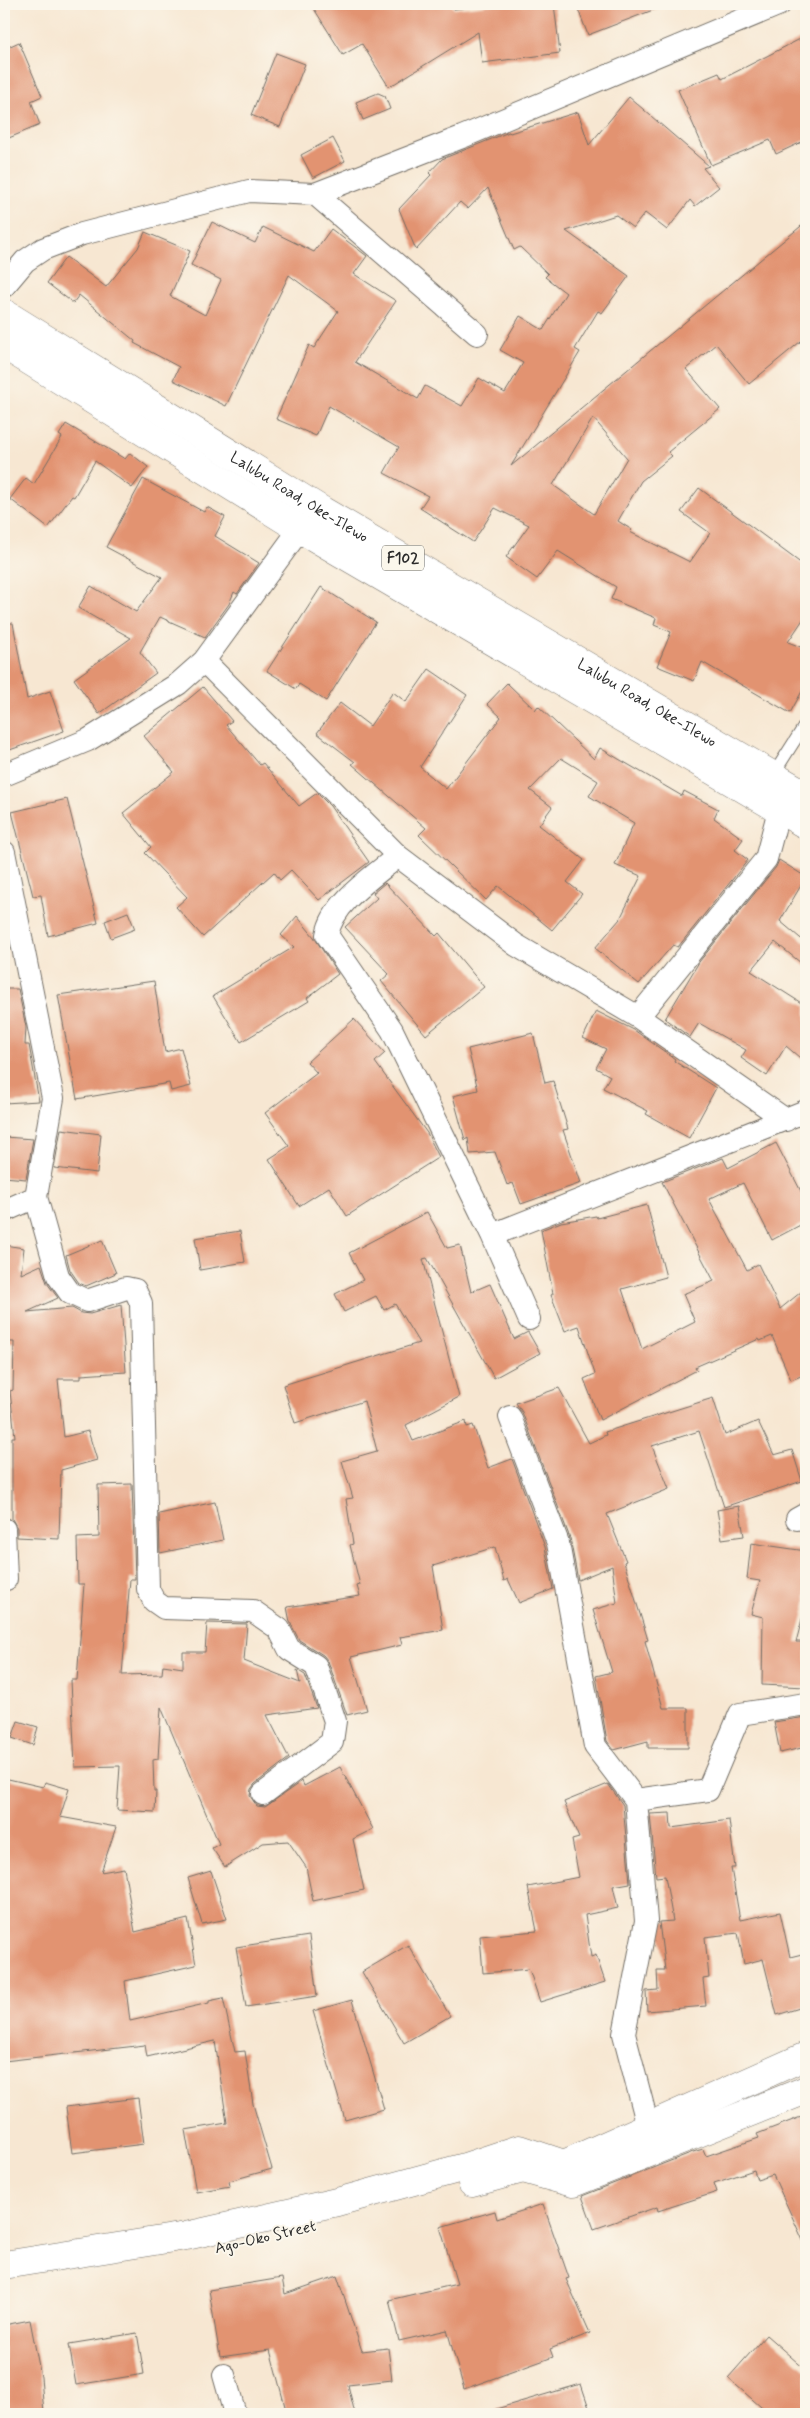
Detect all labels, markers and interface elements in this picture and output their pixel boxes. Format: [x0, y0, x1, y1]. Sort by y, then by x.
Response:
street label: Lalubu Road, Oke-Ilewo [226, 447, 372, 548]
road number: F102 [382, 546, 424, 570]
street label: Lalubu Road, Oke-Ilewo [573, 654, 721, 752]
street label: Ago-Oko Street [213, 2216, 318, 2259]

